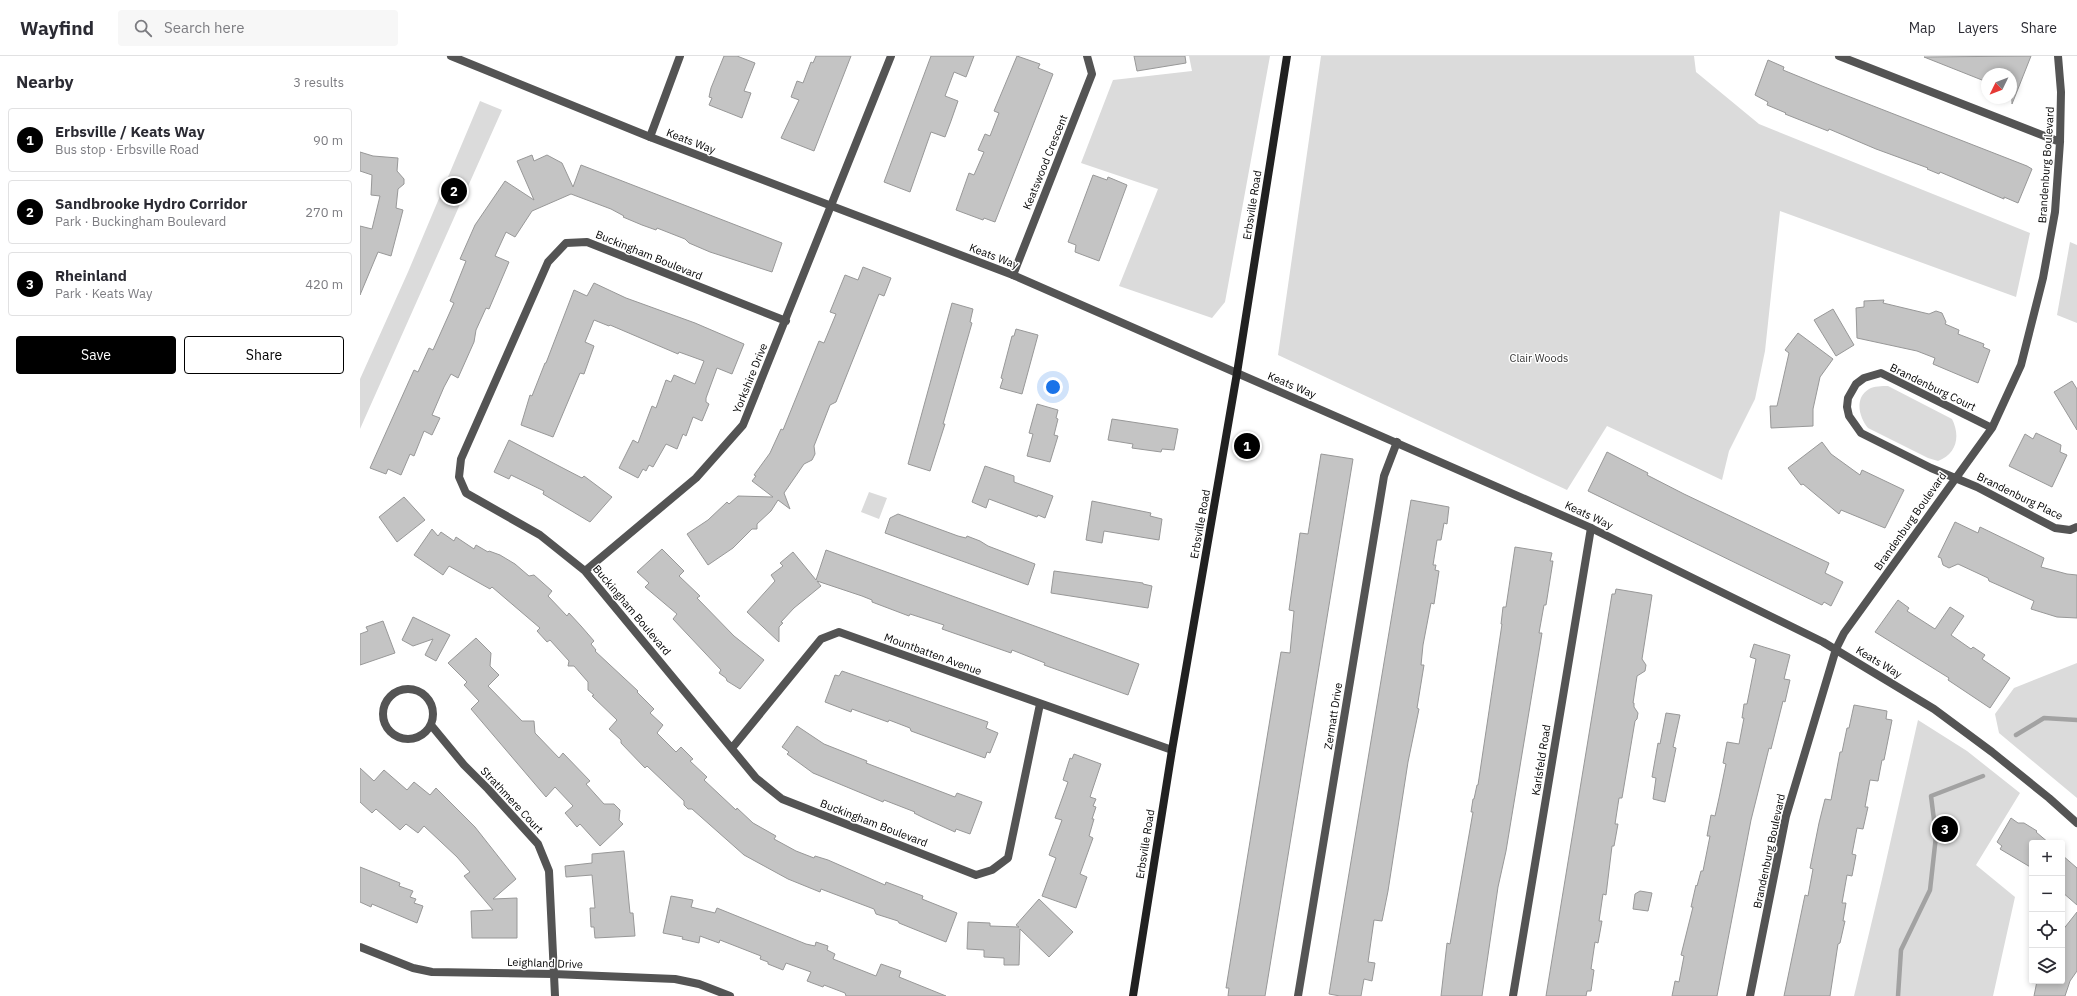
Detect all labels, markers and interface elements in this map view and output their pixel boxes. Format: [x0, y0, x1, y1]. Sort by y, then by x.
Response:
search box [118, 10, 398, 46]
text: Wayfind [20, 16, 94, 40]
icon: search [132, 17, 154, 39]
text: Search here [164, 18, 244, 37]
text: Map [1909, 19, 1936, 37]
text: Layers [1958, 19, 1999, 37]
text: Share [2021, 19, 2057, 37]
north arrow [1981, 68, 2017, 104]
text: Nearby [16, 71, 74, 93]
text: 3 results [293, 74, 344, 91]
street label: Brandenburg Boulevard [2035, 106, 2057, 224]
street label: Keatswood Crescent [1020, 112, 1071, 212]
text: Erbsville / Keats Way [55, 122, 205, 141]
street label: Keats Way [664, 125, 718, 157]
text: 1 [26, 132, 34, 149]
text: 90 m [313, 132, 343, 149]
text: Bus stop · Erbsville Road [55, 141, 199, 158]
street label: Erbsville Road [1240, 169, 1264, 241]
pin: 2 [441, 176, 467, 206]
text: Sandbrooke Hydro Corridor [55, 194, 247, 213]
text: 2 [26, 204, 34, 221]
text: 270 m [305, 204, 343, 221]
text: Park · Buckingham Boulevard [55, 213, 226, 230]
street label: Buckingham Boulevard [594, 227, 704, 283]
street label: Keats Way [967, 240, 1021, 272]
text: Rheinland [55, 266, 127, 285]
text: 3 [26, 276, 34, 293]
text: 420 m [305, 276, 343, 293]
text: Park · Keats Way [55, 285, 152, 302]
button: Save [16, 336, 176, 374]
button: Share [184, 336, 344, 374]
street label: Yorkshire Drive [730, 341, 770, 415]
park label: Clair Woods [1510, 351, 1568, 365]
street label: Brandenburg Court [1888, 360, 1978, 414]
street label: Keats Way [1266, 369, 1319, 402]
your location [1043, 377, 1063, 397]
pin: 1 [1234, 431, 1260, 461]
street label: Brandenburg Boulevard [1871, 469, 1949, 573]
street label: Brandenburg Place [1975, 469, 2065, 523]
street label: Erbsville Road [1187, 488, 1213, 560]
street label: Keats Way [1563, 498, 1616, 532]
street label: Buckingham Boulevard [590, 562, 674, 658]
street label: Mountbatten Avenue [882, 630, 984, 678]
street label: Keats Way [1853, 643, 1905, 682]
street label: Zermatt Drive [1321, 682, 1345, 750]
street label: Karlsfeld Road [1528, 723, 1554, 797]
street label: Strathmere Court [478, 764, 546, 836]
street label: Brandenburg Boulevard [1750, 792, 1788, 910]
street label: Buckingham Boulevard [818, 796, 930, 850]
street label: Erbsville Road [1133, 808, 1157, 880]
pin: 3 [1932, 814, 1958, 844]
map controls [2029, 840, 2065, 984]
button: + [2029, 840, 2065, 876]
button: − [2029, 876, 2065, 912]
button: locate [2029, 912, 2065, 948]
button: layers [2029, 948, 2065, 984]
street label: Leighland Drive [507, 955, 583, 971]

